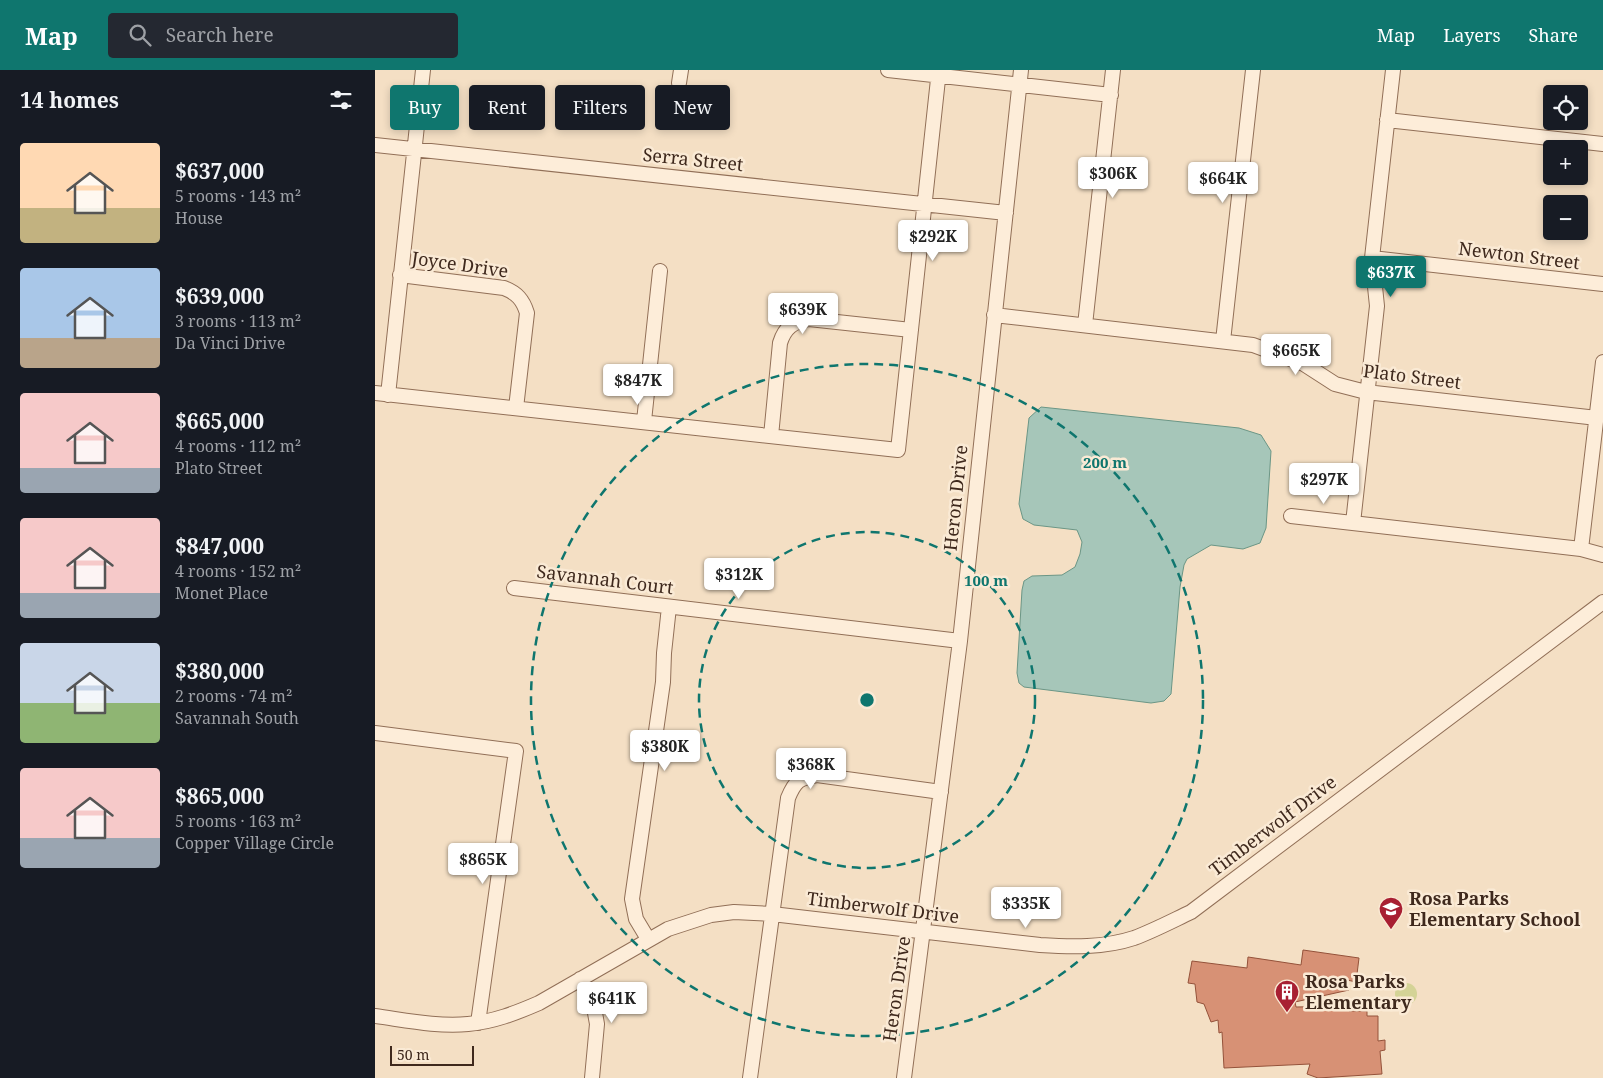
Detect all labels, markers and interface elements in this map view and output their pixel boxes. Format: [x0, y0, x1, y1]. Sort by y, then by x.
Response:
search box [108, 13, 458, 58]
text: Map [25, 19, 78, 52]
icon: search [126, 21, 154, 49]
text: Search here [166, 22, 274, 48]
text: Map [1377, 23, 1415, 47]
text: Layers [1443, 23, 1501, 47]
text: Share [1529, 23, 1578, 47]
chip: Buy [390, 85, 459, 130]
chip: Rent [469, 85, 545, 130]
chip: Filters [555, 85, 645, 130]
chip: New [655, 85, 730, 130]
map controls [1543, 85, 1588, 240]
button: locate [1543, 85, 1588, 130]
text: 14 homes [20, 86, 119, 114]
icon: filters [327, 86, 355, 114]
button: + [1543, 140, 1588, 185]
street label: Serra Street [642, 142, 745, 176]
pin: $306K [1078, 156, 1148, 199]
text: $637,000 [175, 157, 264, 185]
text: $306K [1089, 162, 1137, 184]
pin: $664K [1188, 162, 1258, 204]
icon: home [60, 163, 120, 223]
text: $664K [1199, 167, 1247, 189]
text: 5 rooms · 143 m² [175, 185, 301, 207]
button: − [1543, 195, 1588, 240]
text: House [175, 207, 223, 229]
pin: $292K [898, 220, 968, 262]
text: $292K [909, 225, 957, 247]
street label: Newton Street [1457, 236, 1581, 274]
street label: Joyce Drive [409, 245, 510, 283]
pin: $637K [1356, 256, 1426, 298]
text: $637K [1367, 261, 1415, 283]
text: $639,000 [175, 282, 264, 310]
icon: home [60, 288, 120, 348]
pin: $639K [768, 292, 838, 335]
text: $639K [779, 298, 827, 320]
text: 3 rooms · 113 m² [175, 310, 301, 332]
text: Da Vinci Drive [175, 332, 285, 354]
pin: $665K [1261, 334, 1331, 376]
text: $665K [1272, 339, 1320, 361]
street label: Plato Street [1362, 358, 1462, 394]
pin: $847K [603, 364, 673, 406]
text: $847K [614, 369, 662, 391]
text: $665,000 [175, 407, 264, 435]
icon: home [60, 413, 120, 473]
text: 4 rooms · 112 m² [175, 435, 301, 457]
street label: Heron Drive [938, 444, 973, 552]
text: 200 m [1083, 452, 1127, 472]
text: Plato Street [175, 457, 262, 479]
pin: $297K [1289, 462, 1359, 505]
text: $297K [1300, 468, 1348, 490]
text: $847,000 [175, 532, 264, 560]
icon: home [60, 538, 120, 598]
pin: $312K [704, 558, 774, 600]
street label: Savannah Court [535, 559, 675, 599]
text: 4 rooms · 152 m² [175, 560, 301, 582]
text: $312K [715, 563, 763, 585]
text: 100 m [964, 570, 1008, 590]
text: Monet Place [175, 582, 268, 604]
text: $380,000 [175, 657, 264, 685]
icon: home [60, 663, 120, 723]
text: 2 rooms · 74 m² [175, 685, 292, 707]
centre of rings [858, 691, 876, 709]
text: Savannah South [175, 707, 299, 729]
pin: $380K [630, 730, 700, 772]
text: $380K [641, 735, 689, 757]
pin: $368K [776, 748, 846, 790]
text: $368K [787, 753, 835, 775]
street label: Timberwolf Drive [1204, 770, 1341, 881]
text: $865,000 [175, 782, 264, 810]
icon: home [60, 788, 120, 848]
text: 5 rooms · 163 m² [175, 810, 301, 832]
text: Copper Village Circle [175, 832, 334, 854]
pin: $865K [448, 842, 518, 885]
text: $865K [459, 848, 507, 870]
street label: Timberwolf Drive [806, 886, 961, 928]
pin: $335K [991, 886, 1061, 929]
place label: Rosa Parks Elementary School [1409, 886, 1581, 931]
text: $335K [1002, 892, 1050, 914]
school or university icon: Rosa Parks Elementary School [1378, 896, 1404, 930]
street label: Heron Drive [877, 934, 915, 1043]
place label: Rosa Parks Elementary [1305, 969, 1412, 1014]
building icon: Rosa Parks Elementary [1274, 979, 1300, 1013]
pin: $641K [577, 982, 647, 1024]
text: $641K [588, 987, 636, 1009]
scale bar [390, 1043, 474, 1066]
text: 50 m [397, 1045, 430, 1064]

